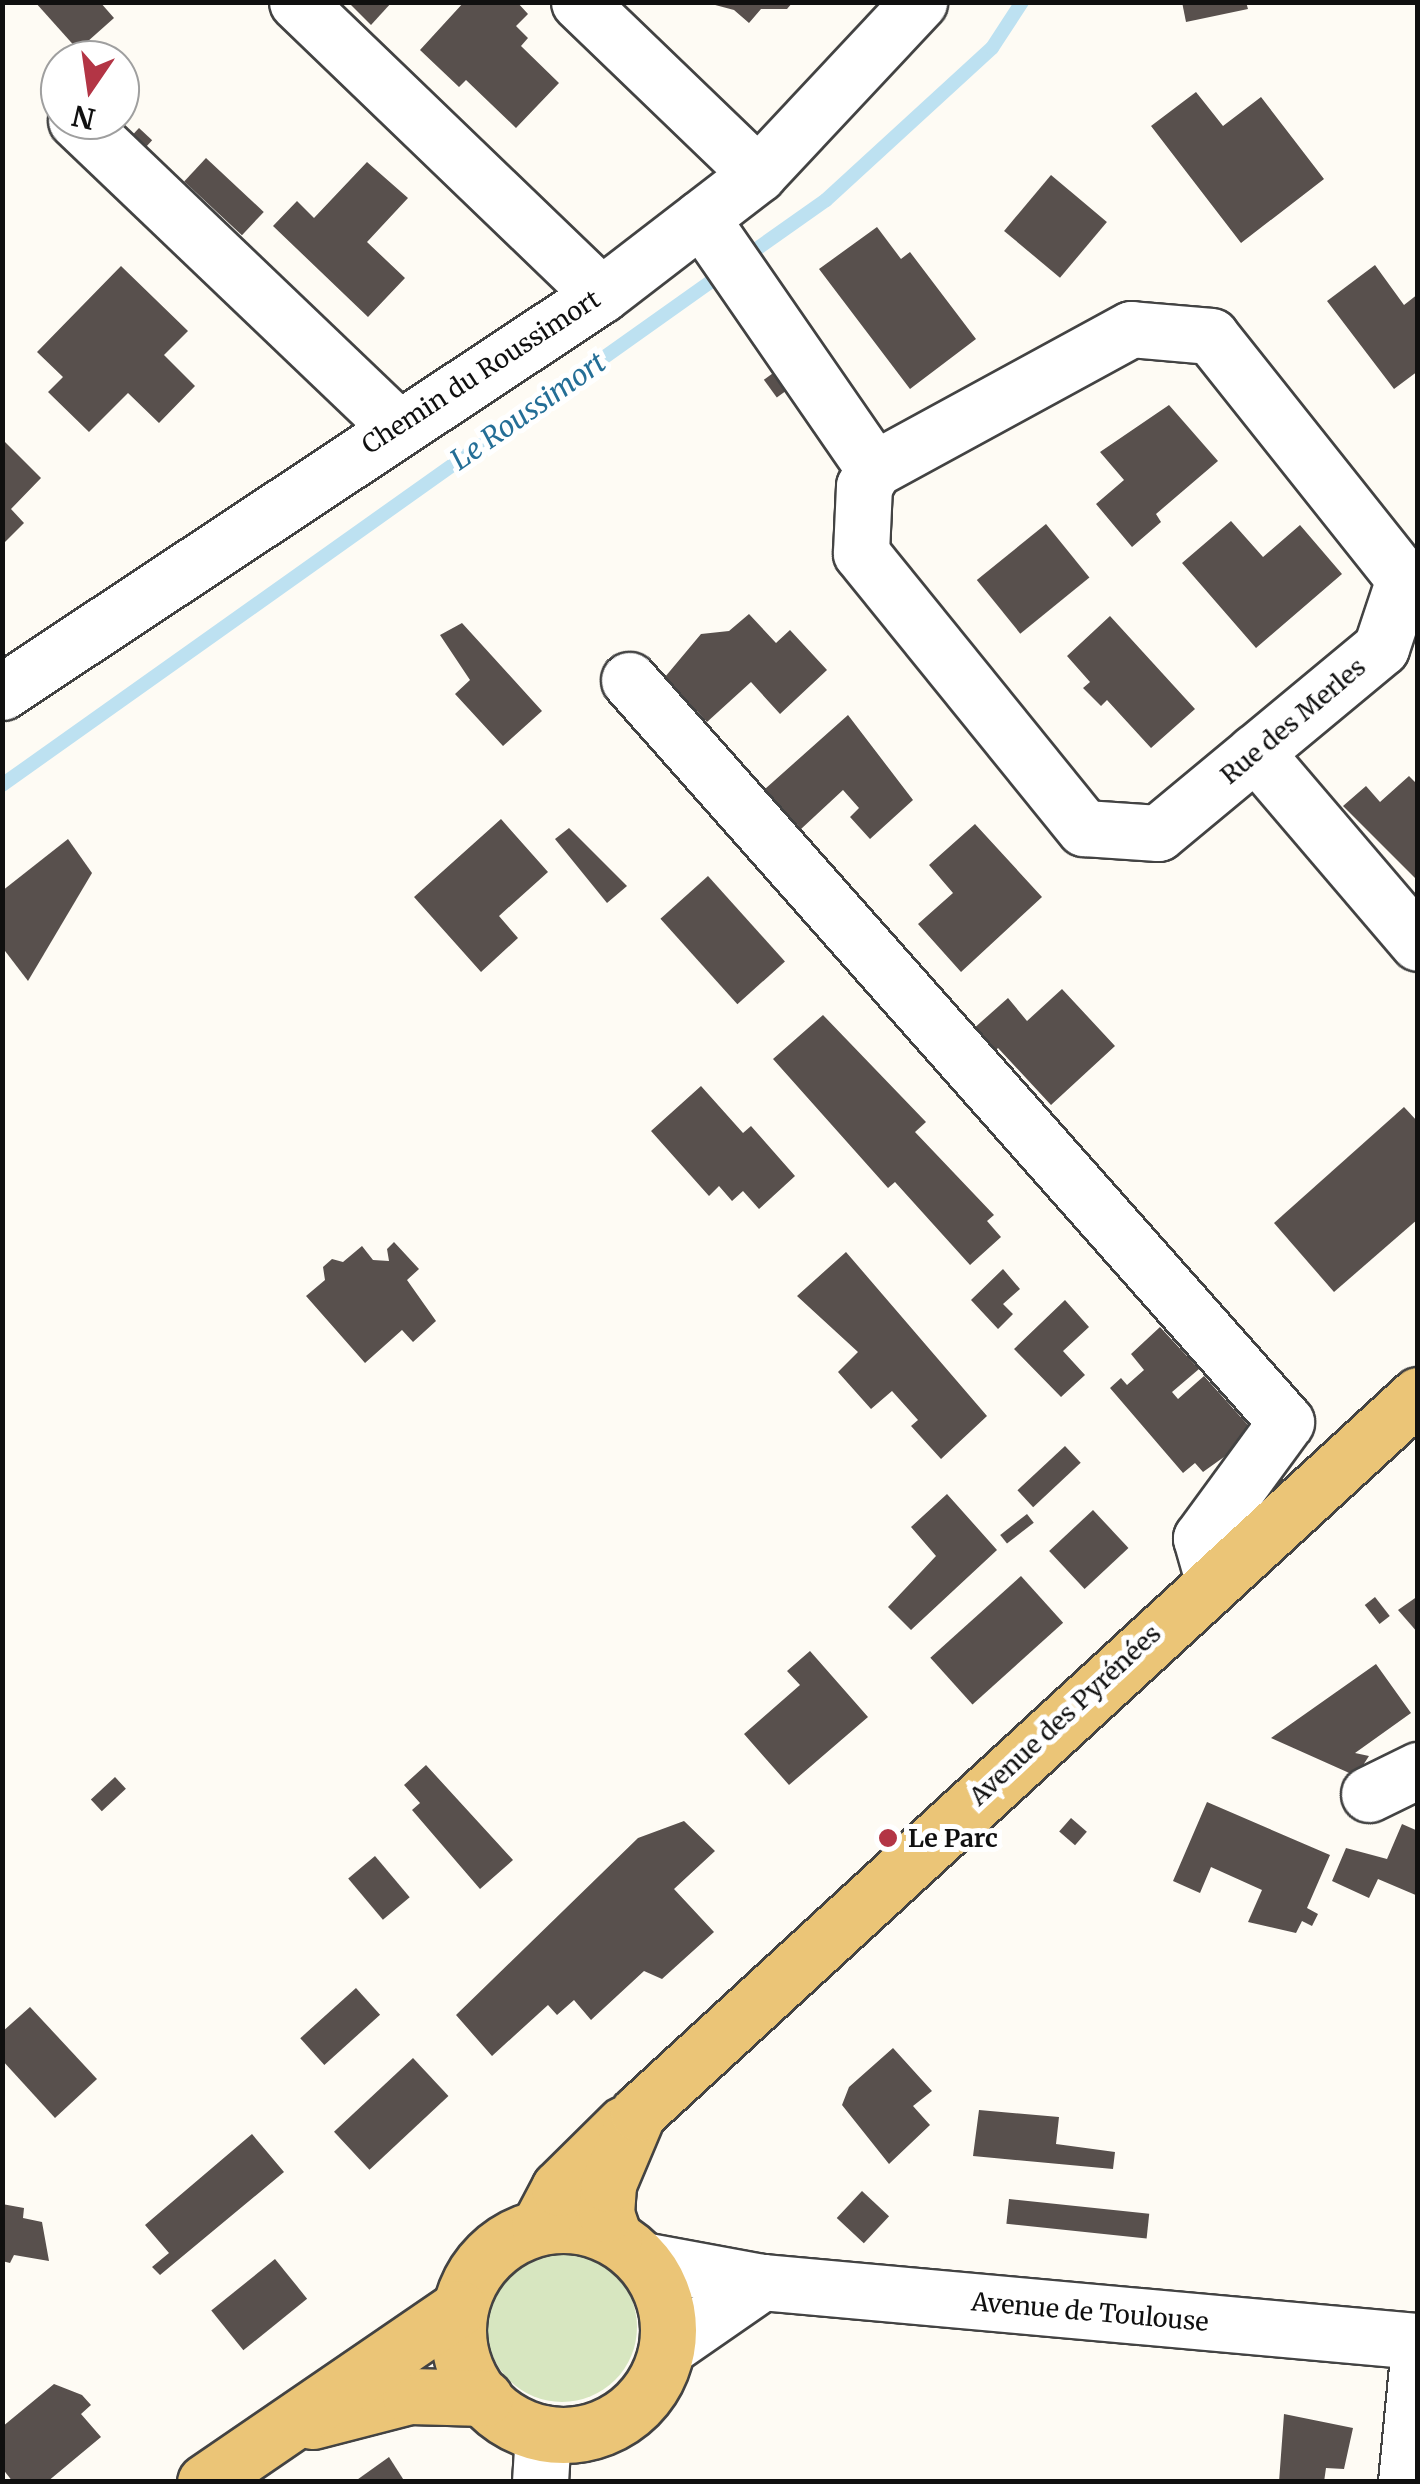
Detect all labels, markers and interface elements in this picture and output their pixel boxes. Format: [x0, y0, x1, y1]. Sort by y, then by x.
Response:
north arrow [40, 40, 140, 140]
text: N [69, 97, 99, 137]
street label: Chemin du Roussimort [356, 284, 606, 460]
water label: Le Roussimort [444, 345, 612, 477]
street label: Rue des Merles [1215, 652, 1371, 790]
street label: Avenue des Pyrénées [963, 1619, 1167, 1811]
place label: Le Parc [908, 1823, 998, 1853]
marker: Le Parc [877, 1827, 899, 1849]
street label: Avenue de Toulouse [970, 2287, 1210, 2337]

